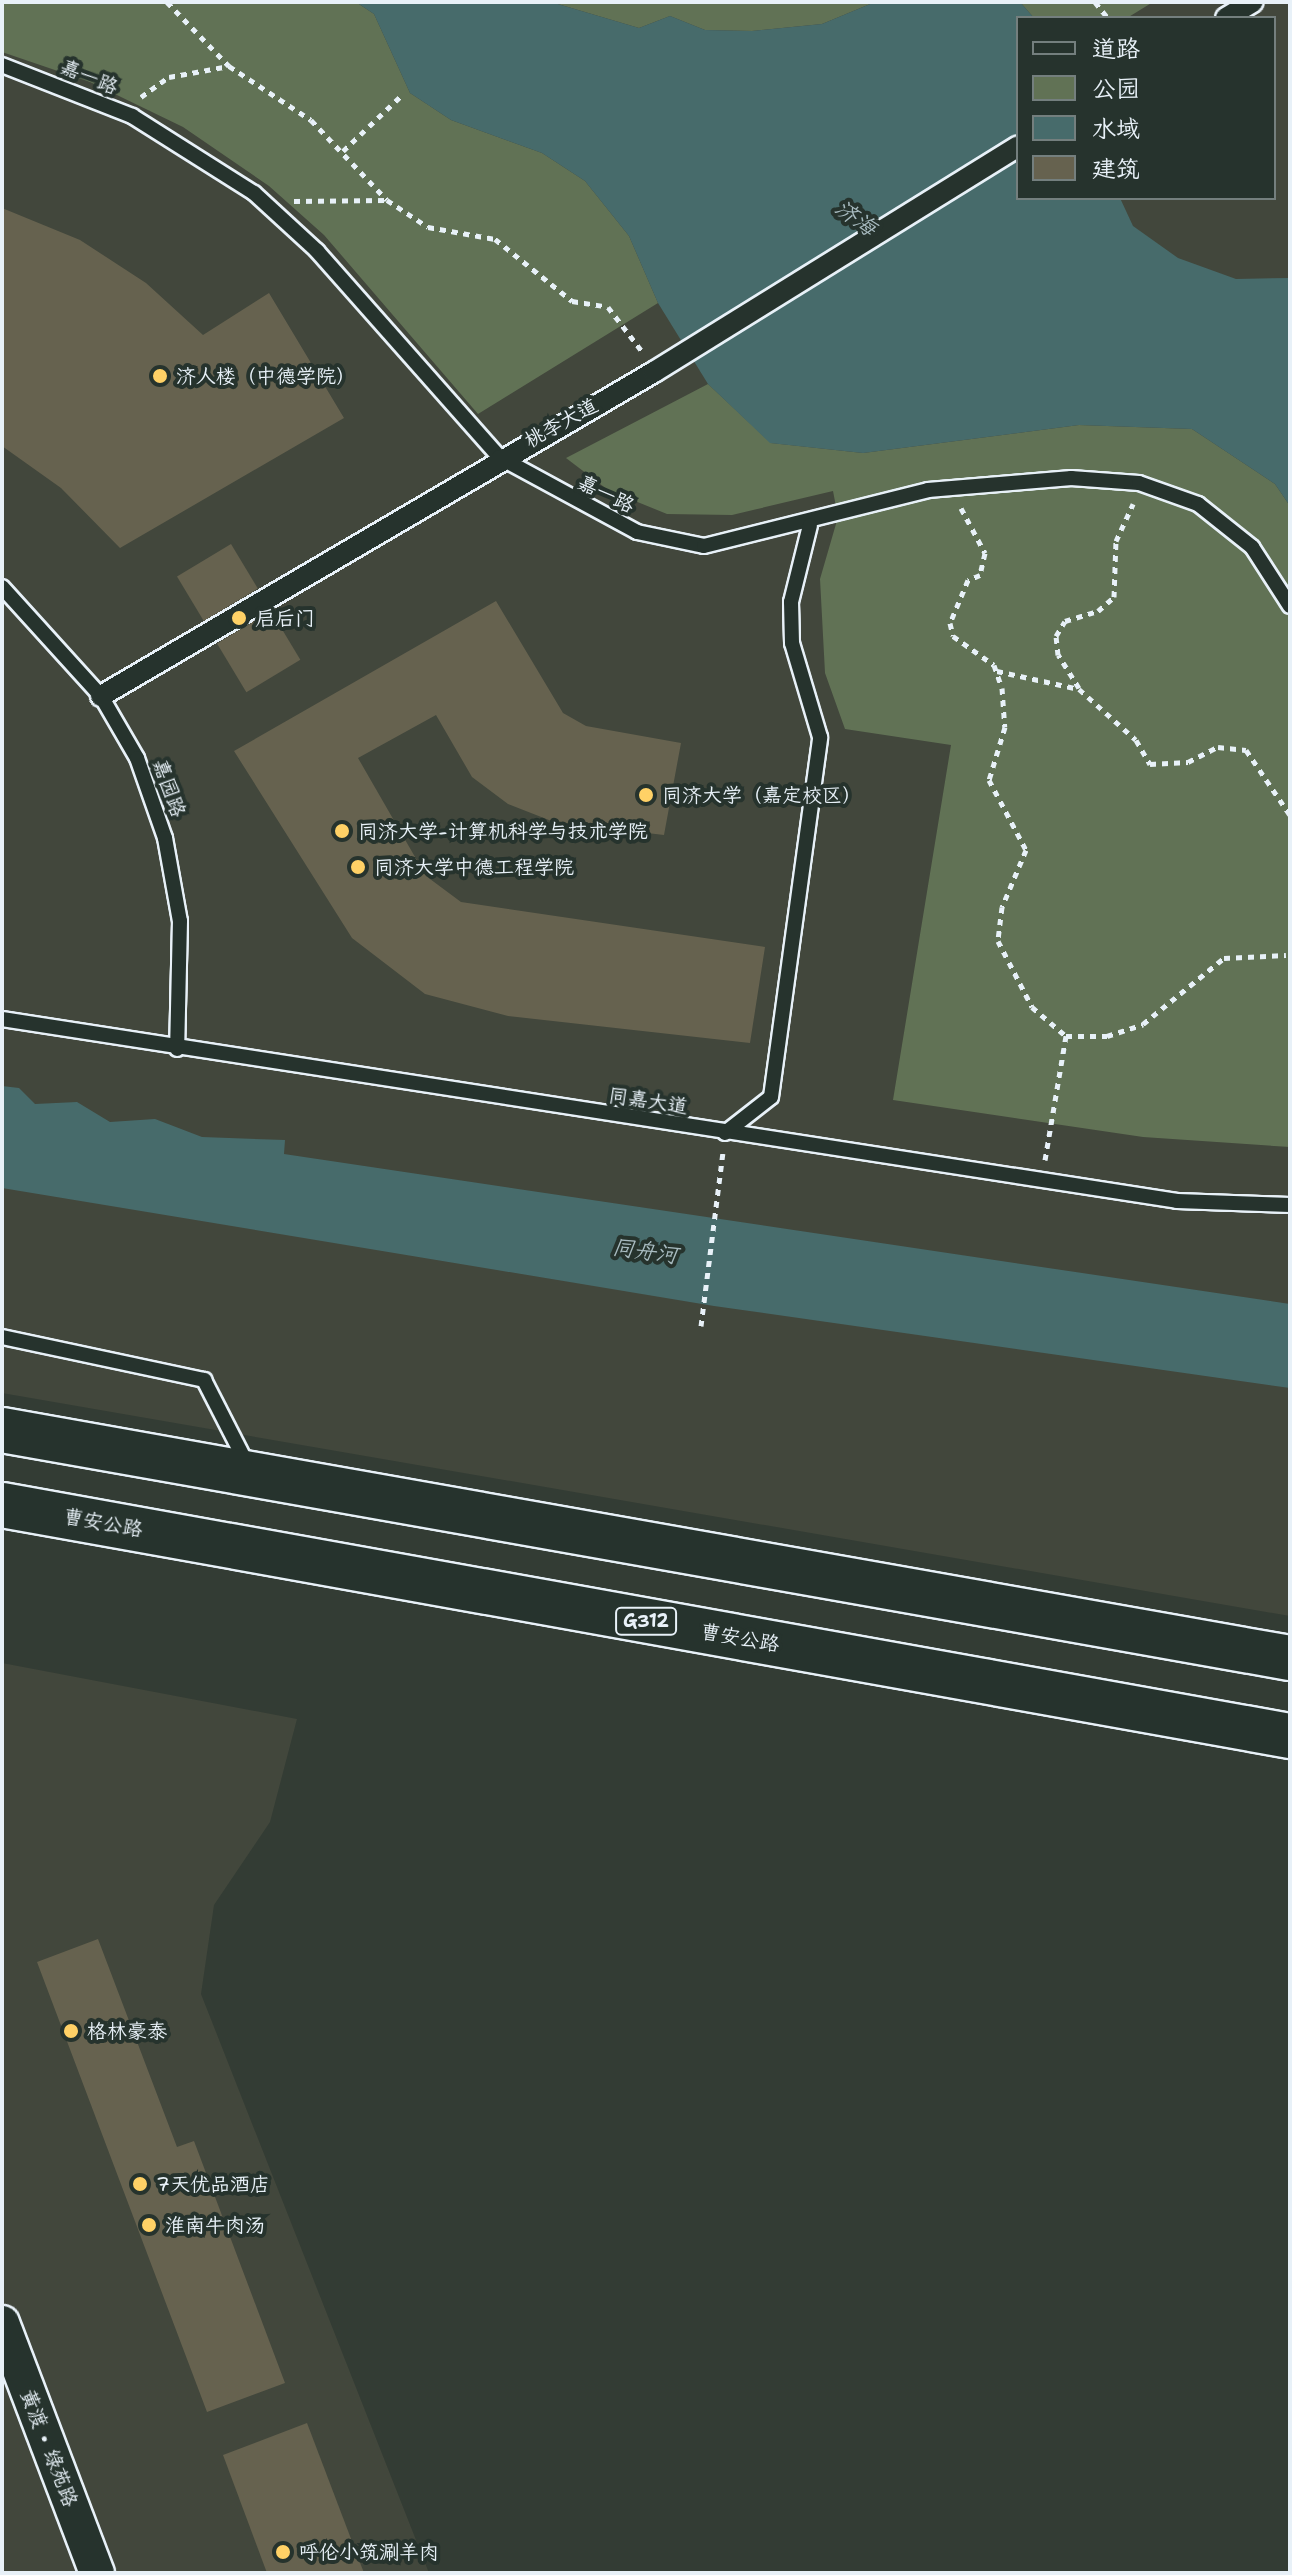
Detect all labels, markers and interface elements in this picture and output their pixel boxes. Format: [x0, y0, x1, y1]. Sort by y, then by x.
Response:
legend [1016, 16, 1276, 200]
text: 道路 [1092, 33, 1140, 65]
street label: 嘉一路 [57, 55, 121, 99]
text: 公园 [1092, 73, 1140, 105]
text: 水域 [1092, 113, 1140, 145]
text: 建筑 [1092, 153, 1140, 185]
water label: 济海 [830, 194, 882, 242]
place label: 济人楼（中德学院） [176, 364, 356, 388]
marker: 济人楼（中德学院） [151, 367, 169, 385]
street label: 桃李大道 [520, 393, 602, 453]
street label: 嘉一路 [574, 470, 638, 518]
place label: 启后门 [255, 606, 315, 630]
marker: 启后门 [230, 609, 248, 627]
street label: 嘉园路 [147, 756, 191, 820]
place label: 同济大学（嘉定校区） [662, 783, 862, 807]
marker: 同济大学（嘉定校区） [637, 786, 655, 804]
place label: 同济大学-计算机科学与技术学院 [358, 819, 648, 843]
marker: 同济大学-计算机科学与技术学院 [333, 822, 351, 840]
place label: 同济大学中德工程学院 [374, 855, 574, 879]
marker: 同济大学中德工程学院 [349, 858, 367, 876]
street label: 同嘉大道 [607, 1083, 689, 1119]
water label: 同舟河 [610, 1233, 680, 1269]
street label: 曹安公路 [62, 1504, 144, 1542]
road number: G312 [614, 1607, 678, 1635]
street label: 曹安公路 [699, 1619, 781, 1657]
place label: 格林豪泰 [87, 2019, 167, 2043]
marker: 格林豪泰 [62, 2022, 80, 2040]
place label: 7天优品酒店 [156, 2172, 270, 2196]
marker: 7天优品酒店 [131, 2175, 149, 2193]
place label: 淮南牛肉汤 [165, 2213, 265, 2237]
marker: 淮南牛肉汤 [140, 2216, 158, 2234]
street label: 黄渡 • 绿苑路 [16, 2386, 82, 2510]
place label: 呼伦小筑涮羊肉 [299, 2540, 439, 2564]
marker: 呼伦小筑涮羊肉 [274, 2543, 292, 2561]

